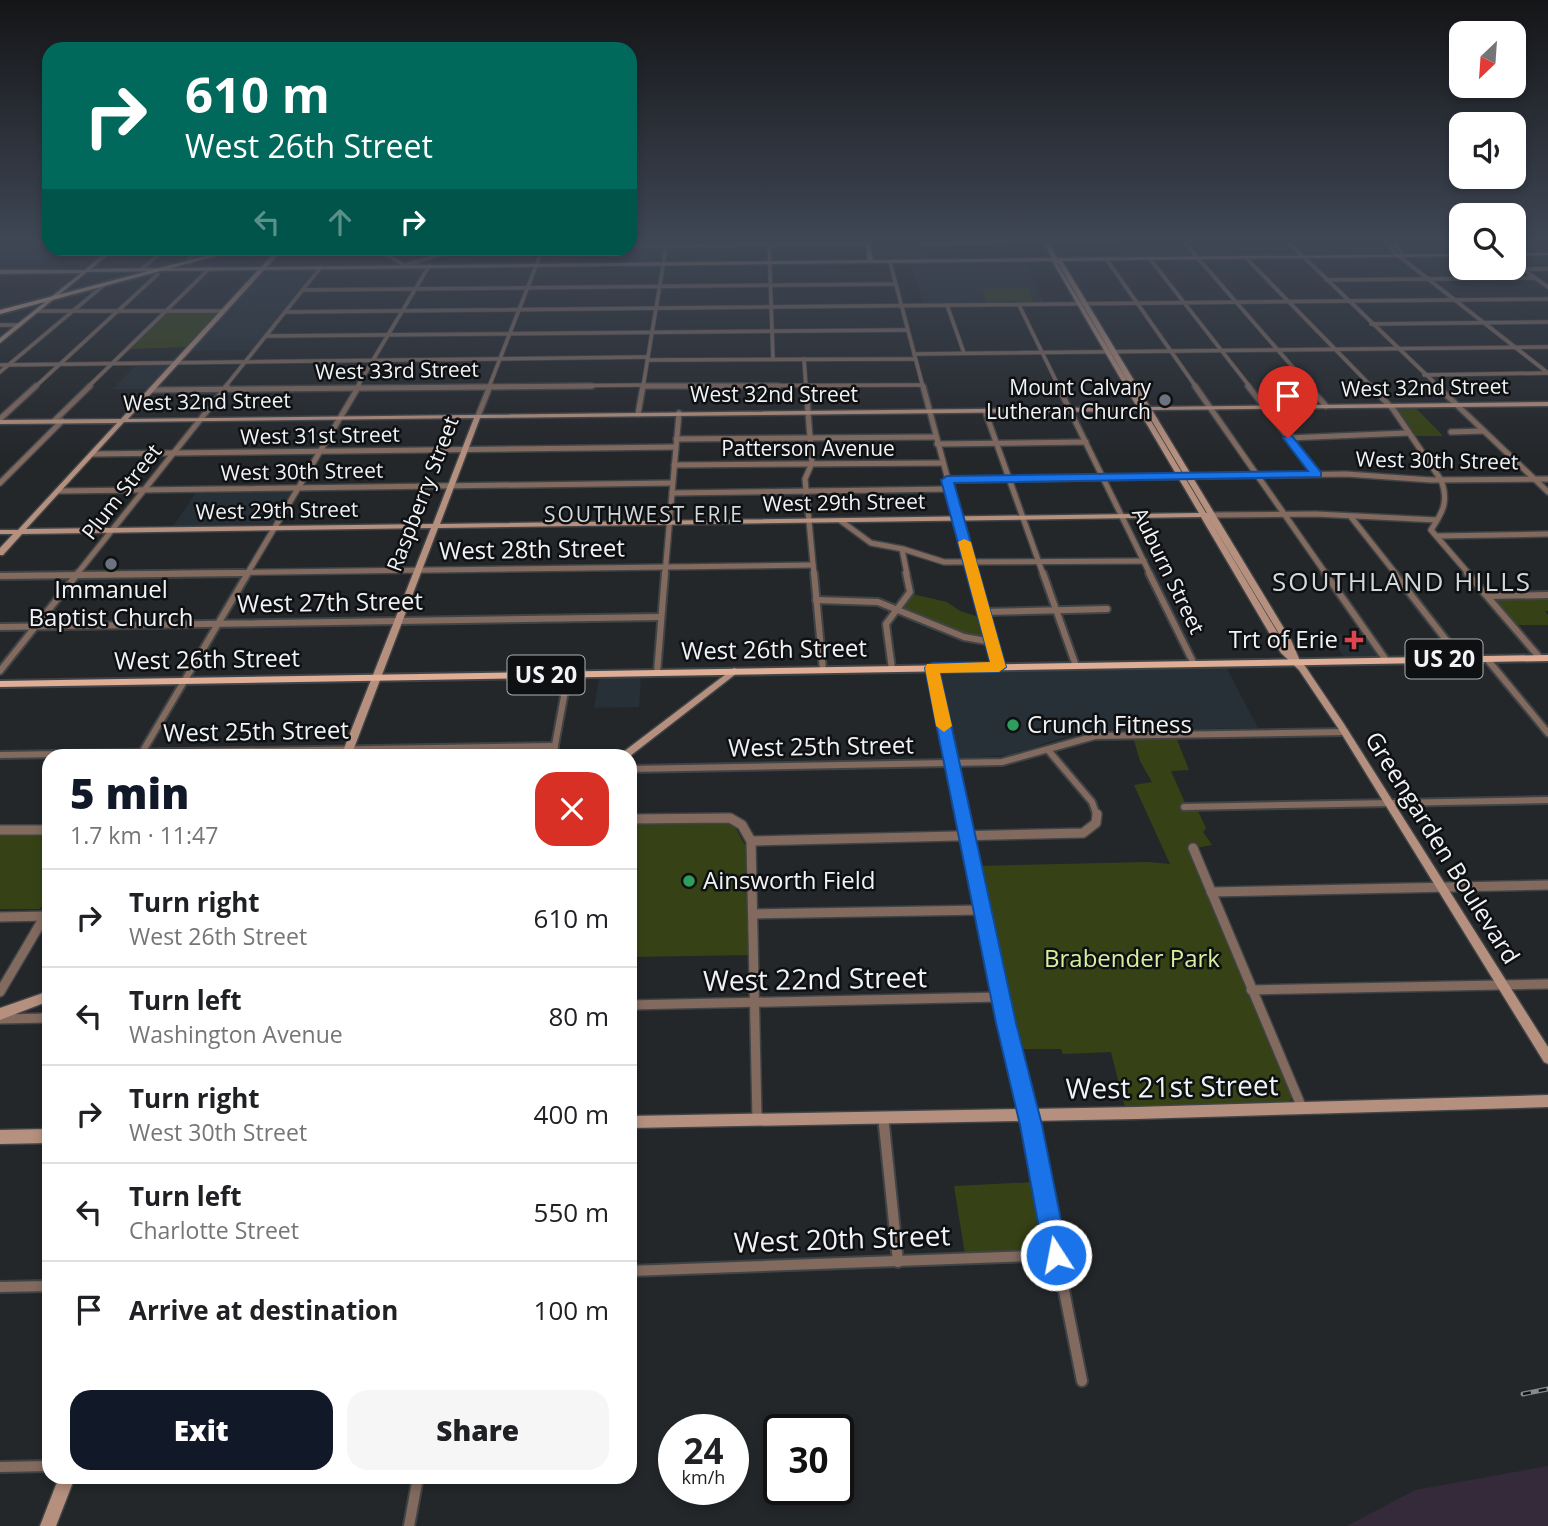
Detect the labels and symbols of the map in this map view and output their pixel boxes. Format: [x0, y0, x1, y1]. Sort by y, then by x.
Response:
north arrow [1449, 21, 1526, 98]
street label: West 33rd Street [315, 355, 479, 385]
pin [1258, 366, 1318, 438]
street label: West 32nd Street [1341, 372, 1509, 402]
place label: Mount Calvary Lutheran Church [986, 373, 1151, 425]
street label: West 32nd Street [690, 380, 858, 408]
street label: West 32nd Street [123, 386, 291, 416]
marker: Mount Calvary Lutheran Church [1157, 392, 1173, 408]
street label: Raspberry Street [380, 412, 465, 575]
street label: West 31st Street [240, 420, 400, 450]
street label: Patterson Avenue [721, 434, 895, 462]
street label: Plum Street [75, 438, 167, 545]
street label: West 30th Street [1355, 445, 1519, 475]
street label: West 30th Street [220, 456, 384, 486]
street label: West 29th Street [762, 487, 926, 517]
street label: West 29th Street [195, 495, 359, 525]
district label: SOUTHWEST ERIE [544, 500, 744, 528]
street label: Auburn Street [1126, 503, 1212, 638]
street label: West 28th Street [439, 530, 625, 567]
marker: Immanuel Baptist Church [103, 556, 119, 572]
district label: SOUTHLAND HILLS [1272, 563, 1532, 599]
place label: Immanuel Baptist Church [29, 572, 193, 633]
street label: West 27th Street [237, 583, 423, 620]
place label: Trt of Erie [1229, 622, 1338, 655]
street label: West 26th Street [681, 630, 867, 667]
marker: Trt of Erie [1344, 630, 1364, 650]
road number: US 20 [1406, 639, 1482, 678]
street label: West 26th Street [114, 640, 300, 677]
road number: US 20 [508, 656, 584, 694]
place label: Crunch Fitness [1027, 707, 1192, 740]
street label: West 25th Street [163, 712, 349, 749]
marker: Crunch Fitness [1005, 717, 1021, 733]
street label: Greengarden Boulevard [1358, 725, 1528, 970]
street label: West 25th Street [728, 727, 914, 764]
place label: Ainsworth Field [703, 863, 875, 896]
marker: Ainsworth Field [681, 873, 697, 889]
park label: Brabender Park [1044, 941, 1220, 974]
street label: West 22nd Street [703, 957, 927, 999]
street label: West 21st Street [1065, 1065, 1279, 1107]
street label: West 20th Street [733, 1215, 951, 1261]
position arrow [1019, 1218, 1093, 1292]
speed limit sign: 30 [763, 1414, 854, 1505]

